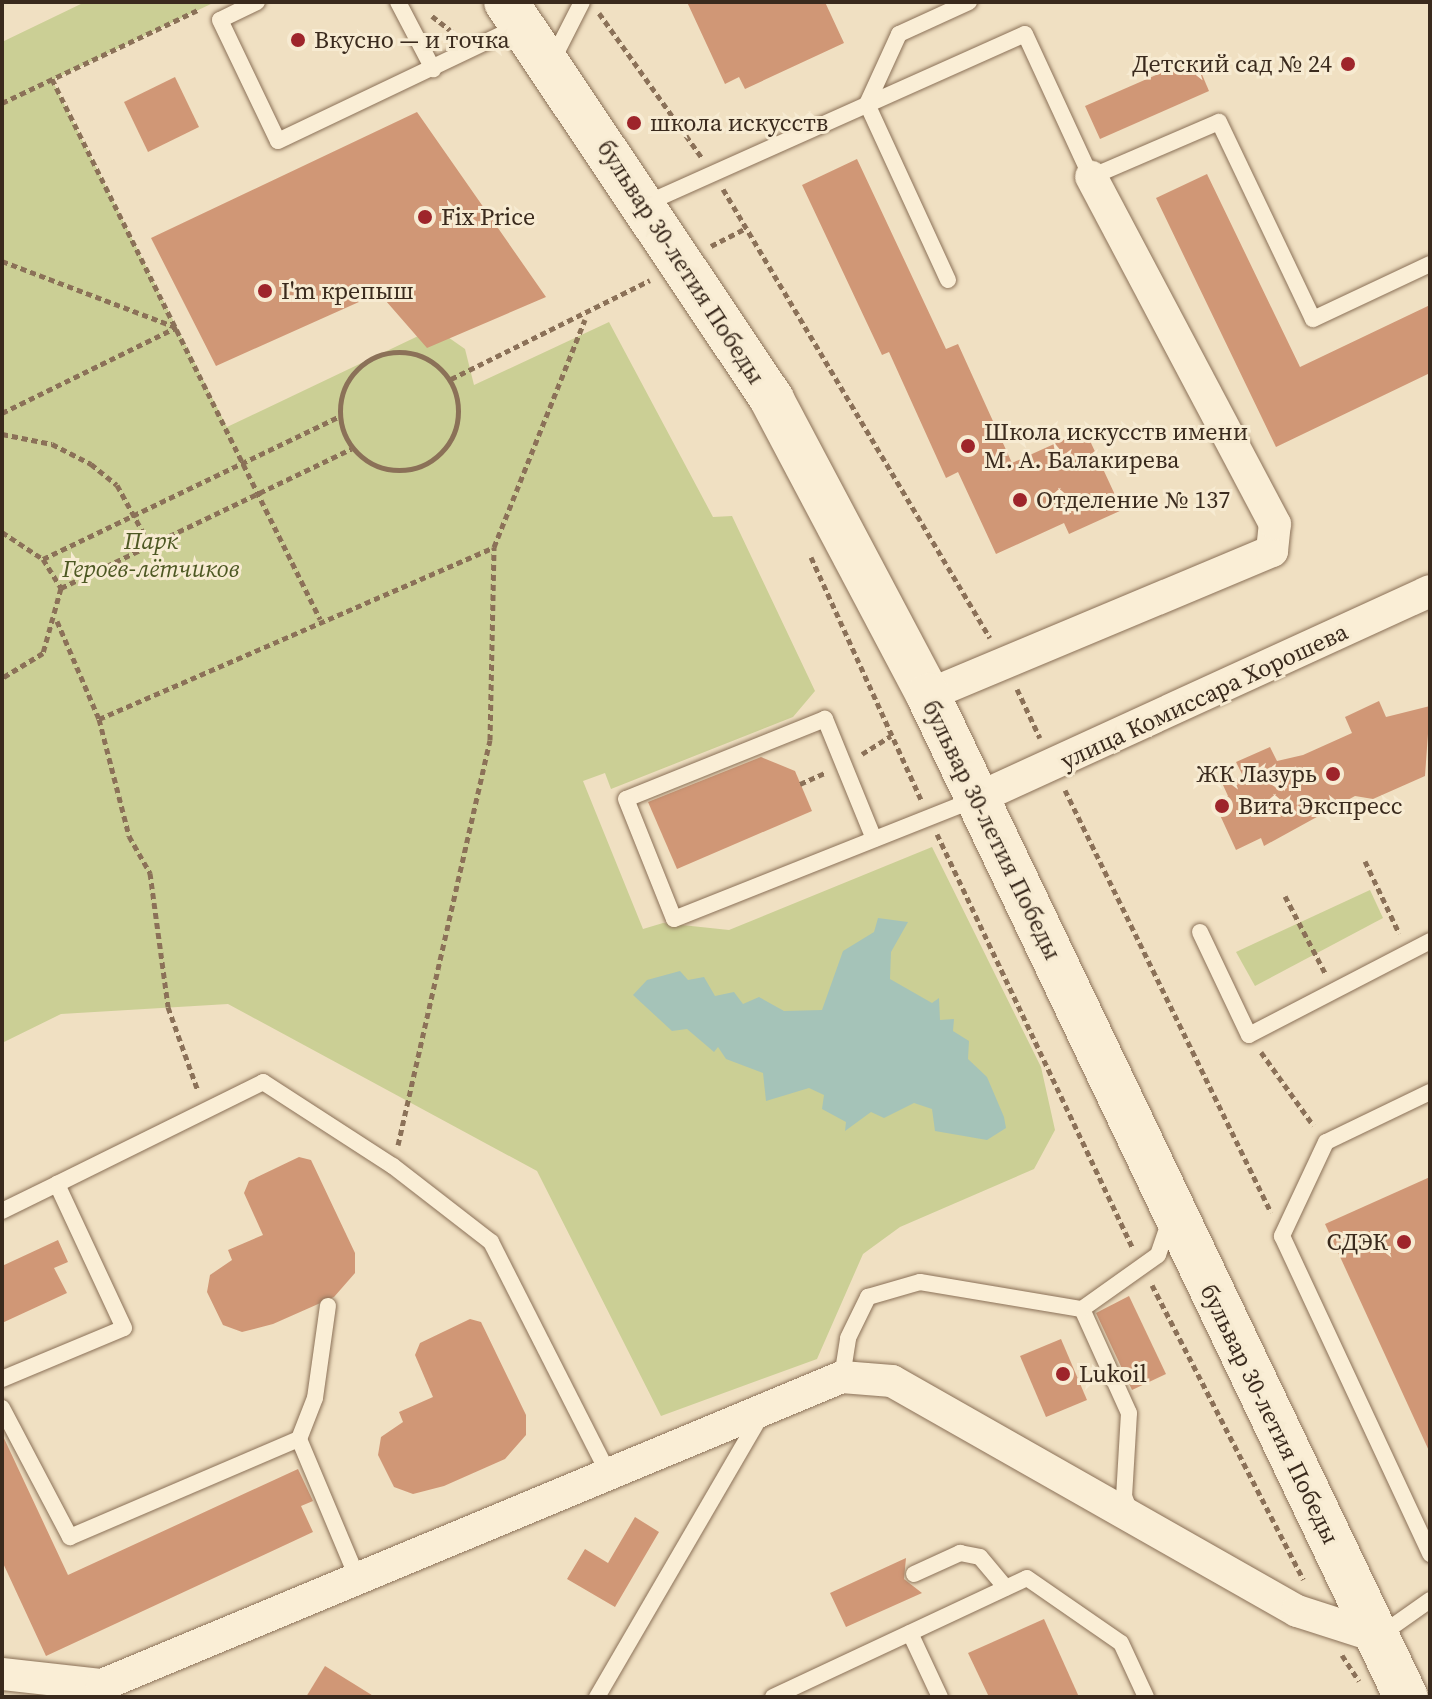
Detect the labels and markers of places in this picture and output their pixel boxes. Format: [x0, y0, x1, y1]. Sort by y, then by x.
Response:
place label: Вкусно — и точка [314, 26, 510, 54]
marker: Вкусно — и точка [289, 31, 307, 49]
place label: Детский сад № 24 [1132, 50, 1332, 78]
marker: Детский сад № 24 [1339, 55, 1357, 73]
place label: школа искусств [650, 109, 828, 137]
marker: школа искусств [625, 114, 643, 132]
place label: Fix Price [441, 203, 535, 231]
marker: Fix Price [416, 208, 434, 226]
place label: I'm крепыш [281, 277, 414, 305]
marker: I'm крепыш [256, 282, 274, 300]
place label: Школа искусств имени М. А. Балакирева [984, 418, 1248, 474]
marker: Школа искусств имени М. А. Балакирева [959, 437, 977, 455]
place label: Отделение № 137 [1036, 486, 1230, 514]
marker: Отделение № 137 [1011, 491, 1029, 509]
place label: ЖК Лазурь [1197, 760, 1317, 788]
marker: ЖК Лазурь [1324, 765, 1342, 783]
place label: Вита Экспресс [1238, 792, 1402, 820]
marker: Вита Экспресс [1213, 797, 1231, 815]
place label: СДЭК [1326, 1228, 1388, 1256]
marker: СДЭК [1395, 1233, 1413, 1251]
place label: Lukoil [1079, 1360, 1147, 1388]
marker: Lukoil [1054, 1365, 1072, 1383]

